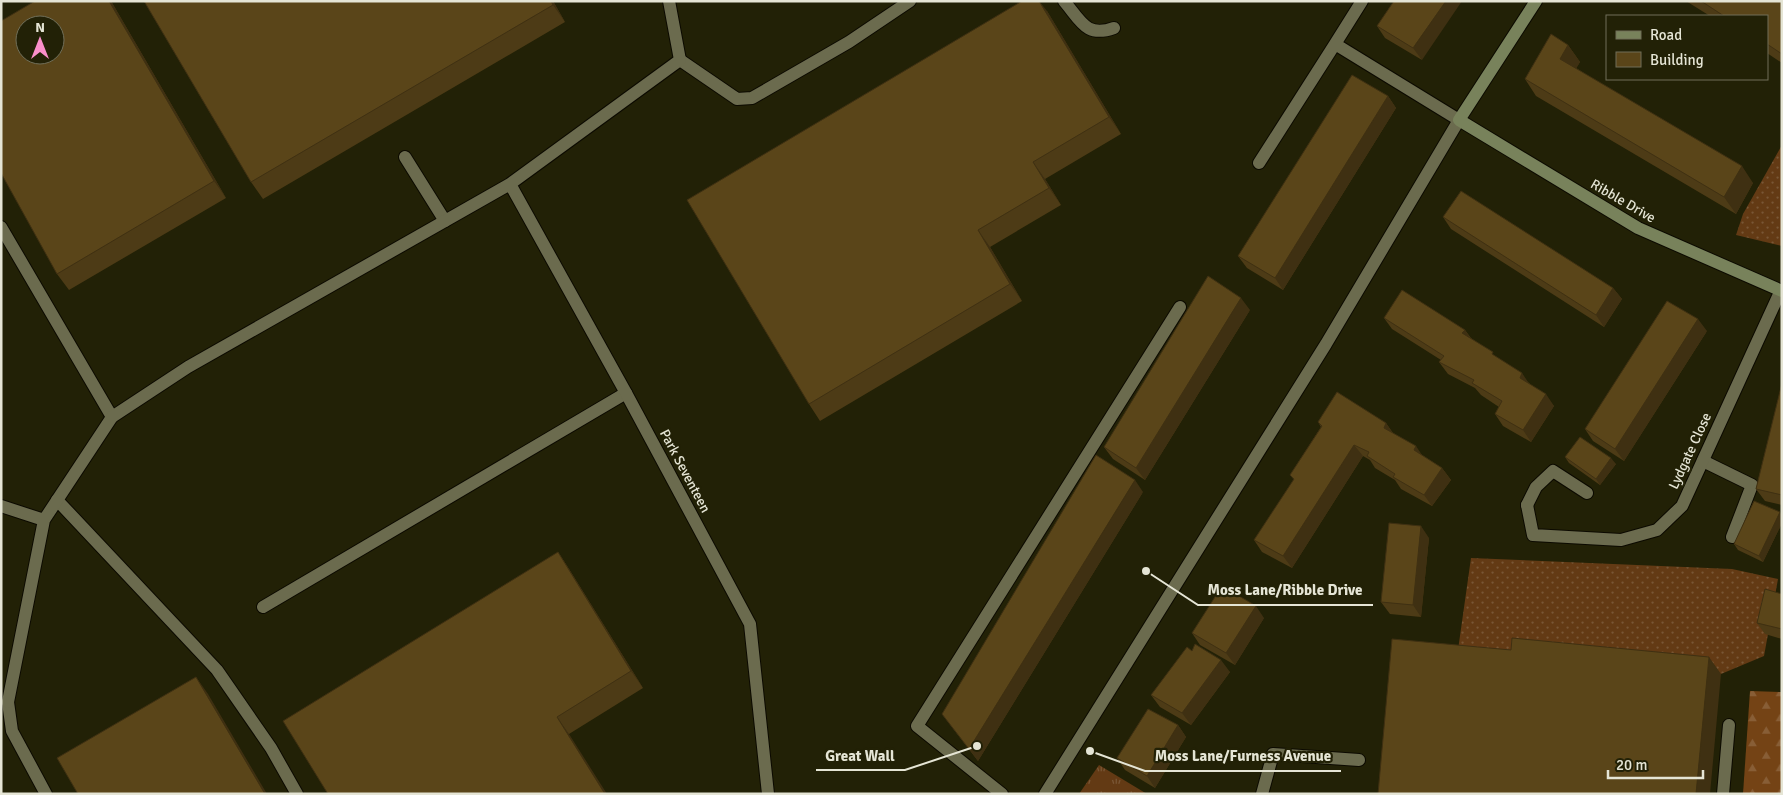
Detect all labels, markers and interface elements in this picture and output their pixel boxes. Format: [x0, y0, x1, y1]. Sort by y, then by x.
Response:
north arrow [15, 15, 65, 65]
legend [1606, 15, 1768, 80]
text: N [35, 19, 45, 36]
text: Road [1650, 26, 1682, 44]
text: Building [1650, 51, 1704, 69]
street label: Ribble Drive [1587, 176, 1659, 226]
street label: Lydgate Close [1665, 410, 1715, 492]
street label: Park Seventeen [656, 426, 714, 516]
callout: Moss Lane/Ribble Drive [1198, 575, 1373, 605]
text: Moss Lane/Ribble Drive [1207, 581, 1363, 599]
callout: Great Wall [816, 740, 905, 770]
callout: Moss Lane/Furness Avenue [1145, 741, 1341, 771]
text: Great Wall [825, 747, 895, 765]
text: Moss Lane/Furness Avenue [1155, 747, 1331, 765]
scale bar [1608, 748, 1703, 780]
text: 20 m [1616, 756, 1647, 774]

